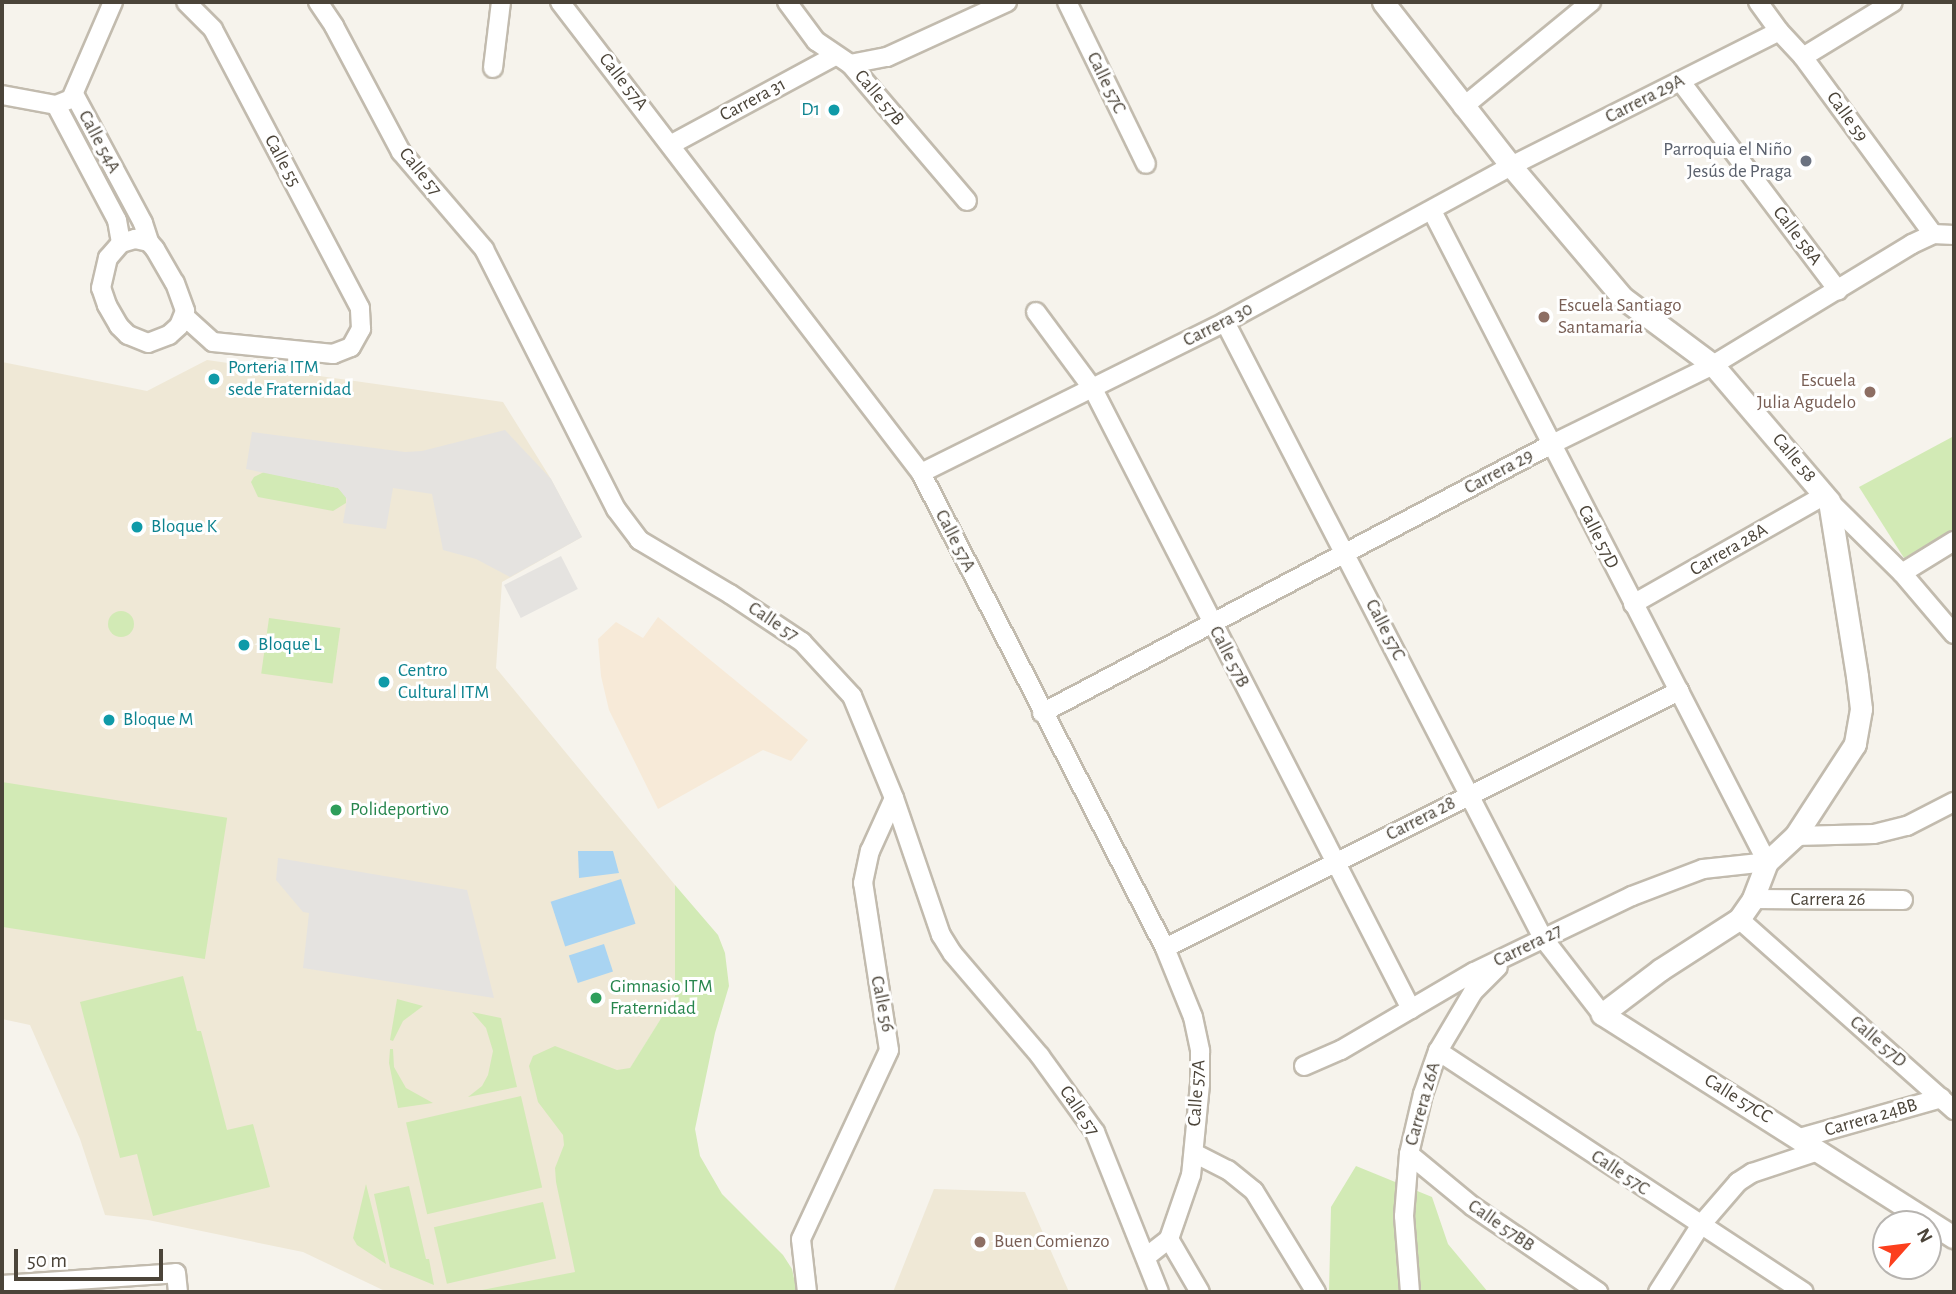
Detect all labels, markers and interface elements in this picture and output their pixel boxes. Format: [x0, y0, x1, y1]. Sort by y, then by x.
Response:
street label: Calle 57C [1081, 48, 1131, 118]
street label: Calle 57A [593, 49, 653, 115]
street label: Calle 57B [849, 65, 909, 131]
street label: Carrera 29A [1602, 69, 1688, 129]
street label: Carrera 31 [716, 73, 790, 127]
street label: Calle 59 [1821, 87, 1873, 147]
place label: D1 [801, 99, 820, 121]
marker: D1 [826, 102, 842, 118]
street label: Calle 54A [73, 107, 125, 177]
street label: Calle 55 [259, 131, 305, 191]
place label: Parroquia el Niño Jesús de Praga [1663, 139, 1792, 183]
street label: Calle 57 [394, 143, 446, 201]
marker: Parroquia el Niño Jesús de Praga [1798, 153, 1814, 169]
street label: Calle 58A [1767, 202, 1827, 270]
place label: Escuela Santiago Santamaria [1558, 295, 1682, 339]
street label: Carrera 30 [1179, 298, 1257, 352]
marker: Escuela Santiago Santamaria [1536, 309, 1552, 325]
place label: Porteria ITM sede Fraternidad [228, 357, 351, 401]
place label: Escuela Julia Agudelo [1757, 370, 1856, 414]
marker: Porteria ITM sede Fraternidad [206, 371, 222, 387]
marker: Escuela Julia Agudelo [1862, 384, 1878, 400]
street label: Calle 58 [1767, 429, 1821, 487]
street label: Carrera 29 [1461, 444, 1537, 500]
street label: Calle 57D [1572, 501, 1624, 573]
street label: Calle 57A [930, 506, 980, 576]
place label: Bloque K [151, 516, 217, 538]
marker: Bloque K [129, 519, 145, 535]
street label: Carrera 28A [1686, 519, 1772, 581]
street label: Calle 57C [1360, 596, 1410, 664]
street label: Calle 57 [743, 597, 803, 647]
street label: Calle 57B [1204, 622, 1254, 692]
place label: Bloque L [258, 634, 321, 656]
marker: Bloque L [236, 637, 252, 653]
place label: Centro Cultural ITM [398, 660, 489, 704]
marker: Centro Cultural ITM [376, 674, 392, 690]
place label: Bloque M [123, 709, 193, 731]
marker: Bloque M [101, 712, 117, 728]
street label: Carrera 28 [1382, 792, 1460, 846]
place label: Polideportivo [350, 799, 449, 821]
marker: Polideportivo [328, 802, 344, 818]
street label: Carrera 26 [1791, 889, 1865, 911]
street label: Carrera 27 [1490, 920, 1566, 972]
street label: Calle 56 [865, 974, 899, 1034]
place label: Gimnasio ITM Fraternidad [610, 976, 713, 1020]
marker: Gimnasio ITM Fraternidad [588, 990, 604, 1006]
street label: Calle 57D [1845, 1011, 1911, 1073]
street label: Calle 57A [1183, 1059, 1211, 1127]
street label: Carrera 26A [1400, 1060, 1446, 1148]
street label: Calle 57CC [1700, 1069, 1776, 1129]
street label: Calle 57 [1054, 1081, 1104, 1141]
street label: Carrera 24BB [1822, 1094, 1920, 1142]
street label: Calle 57C [1586, 1145, 1654, 1201]
street label: Calle 57BB [1463, 1195, 1539, 1257]
north arrow [1872, 1210, 1942, 1280]
text: N [1913, 1226, 1936, 1246]
place label: Buen Comienzo [994, 1231, 1109, 1253]
scale bar [18, 1234, 166, 1278]
marker: Buen Comienzo [972, 1234, 988, 1250]
text: 50 m [27, 1250, 67, 1271]

